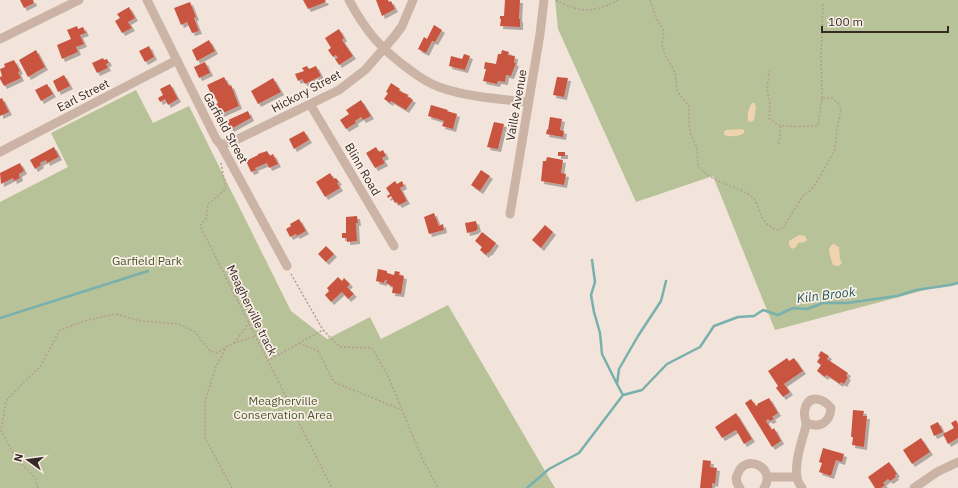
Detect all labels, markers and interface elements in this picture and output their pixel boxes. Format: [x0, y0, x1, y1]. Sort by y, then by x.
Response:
scale bar [822, 8, 948, 34]
text: 100 m [828, 14, 863, 29]
street label: Hickory Street [269, 66, 343, 116]
street label: Vaille Avenue [502, 68, 530, 142]
street label: Earl Street [54, 75, 112, 115]
street label: Garfield Street [200, 90, 252, 166]
street label: Blinn Road [342, 140, 384, 198]
park label: Garfield Park [112, 253, 183, 268]
street label: Meagherville track [224, 262, 281, 358]
water label: Kiln Brook [796, 283, 857, 307]
park label: Meagherville Conservation Area [234, 393, 333, 422]
north arrow [8, 440, 48, 480]
text: N [11, 452, 26, 463]

